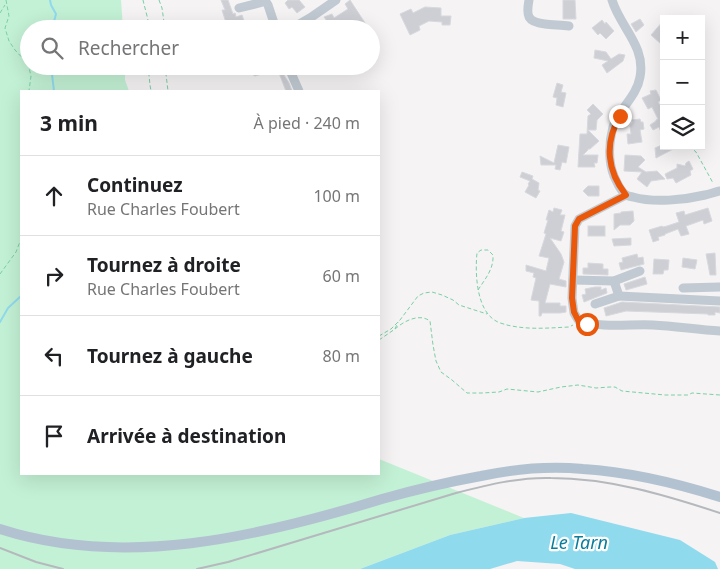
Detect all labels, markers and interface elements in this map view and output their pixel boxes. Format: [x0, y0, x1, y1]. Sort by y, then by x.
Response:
map controls [660, 15, 705, 150]
button: + [660, 15, 705, 60]
search box [20, 20, 380, 75]
icon: search [38, 34, 66, 62]
text: Rechercher [78, 35, 179, 61]
button: − [660, 60, 705, 105]
route end [609, 105, 632, 128]
button: layers [660, 105, 705, 150]
text: 3 min [40, 109, 98, 137]
text: À pied · 240 m [254, 112, 360, 134]
text: Continuez [87, 172, 183, 198]
icon: ahead [40, 182, 68, 210]
text: 100 m [313, 185, 360, 207]
text: Rue Charles Foubert [87, 198, 240, 220]
text: Tournez à droite [87, 252, 241, 278]
icon: right [40, 262, 68, 290]
text: 60 m [323, 265, 360, 287]
text: Rue Charles Foubert [87, 278, 240, 300]
route start [576, 313, 599, 336]
icon: left [40, 342, 68, 370]
text: Tournez à gauche [87, 343, 253, 369]
text: 80 m [323, 345, 360, 367]
icon: arrive [40, 422, 68, 450]
text: Arrivée à destination [87, 423, 286, 449]
water label: Le Tarn [550, 530, 608, 554]

